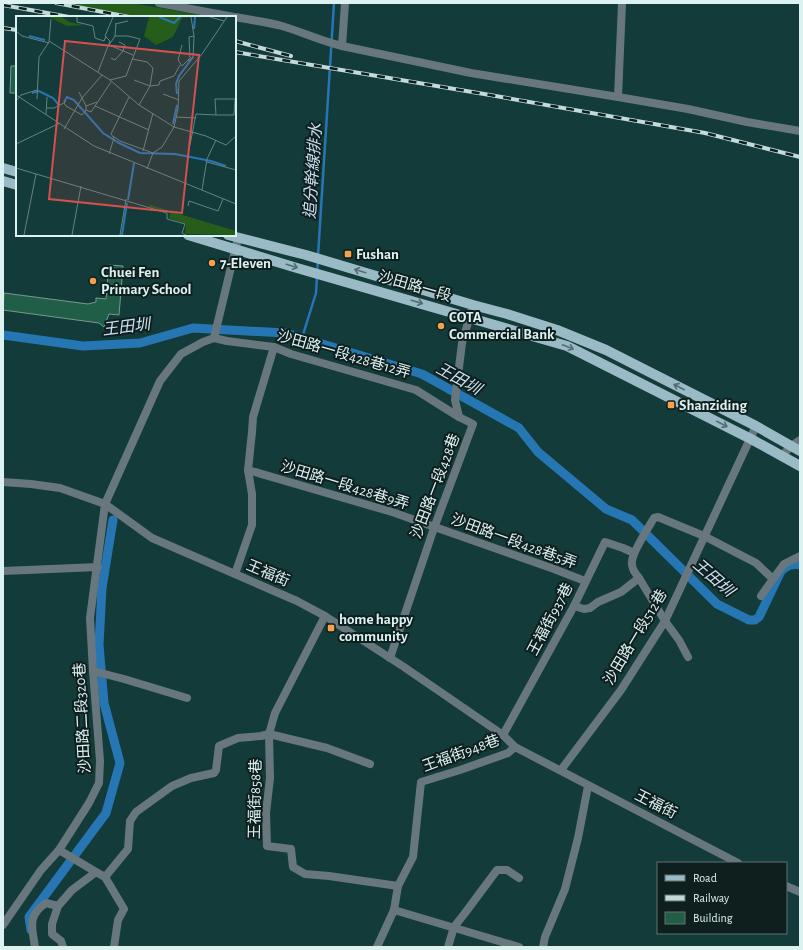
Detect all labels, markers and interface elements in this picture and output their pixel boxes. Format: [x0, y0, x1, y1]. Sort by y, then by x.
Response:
inset map [16, 16, 236, 236]
water label: 追分幹線排水 [301, 122, 324, 220]
place label: Fushan [356, 247, 399, 262]
marker: Fushan [343, 249, 353, 259]
place label: 7-Eleven [220, 256, 271, 271]
marker: 7-Eleven [207, 258, 217, 268]
one-way arrow [285, 263, 298, 270]
place label: Chuei Fen Primary School [101, 265, 192, 297]
one-way arrow [354, 267, 367, 274]
street label: 沙田路一段 [377, 268, 453, 304]
marker: Chuei Fen Primary School [88, 276, 98, 286]
one-way arrow [410, 299, 423, 306]
place label: COTA Commercial Bank [449, 310, 555, 342]
water label: 王田圳 [101, 315, 153, 338]
marker: COTA Commercial Bank [436, 321, 446, 331]
street label: 沙田路一段428巷12弄 [275, 327, 413, 381]
one-way arrow [562, 344, 574, 352]
water label: 王田圳 [434, 359, 486, 398]
one-way arrow [673, 383, 685, 390]
place label: Shanziding [679, 398, 747, 413]
marker: Shanziding [666, 400, 676, 410]
one-way arrow [716, 421, 728, 428]
street label: 沙田路一段428巷 [408, 431, 462, 541]
street label: 沙田路一段428巷9弄 [279, 458, 411, 512]
street label: 沙田路一段428巷5弄 [449, 511, 579, 571]
water label: 王田圳 [690, 555, 739, 601]
street label: 王福街 [244, 557, 292, 589]
street label: 王福街937巷 [524, 580, 576, 658]
street label: 沙田路一段512巷 [600, 586, 670, 688]
place label: home happy community [339, 612, 413, 644]
marker: home happy community [326, 623, 336, 633]
street label: 沙田路二段320巷 [71, 662, 93, 774]
street label: 王福街948巷 [420, 732, 502, 774]
street label: 王福街858巷 [246, 759, 264, 839]
street label: 王福街 [632, 787, 680, 821]
legend [657, 862, 787, 934]
text: Road [693, 872, 717, 884]
text: Railway [693, 892, 729, 905]
text: Building [693, 912, 733, 924]

